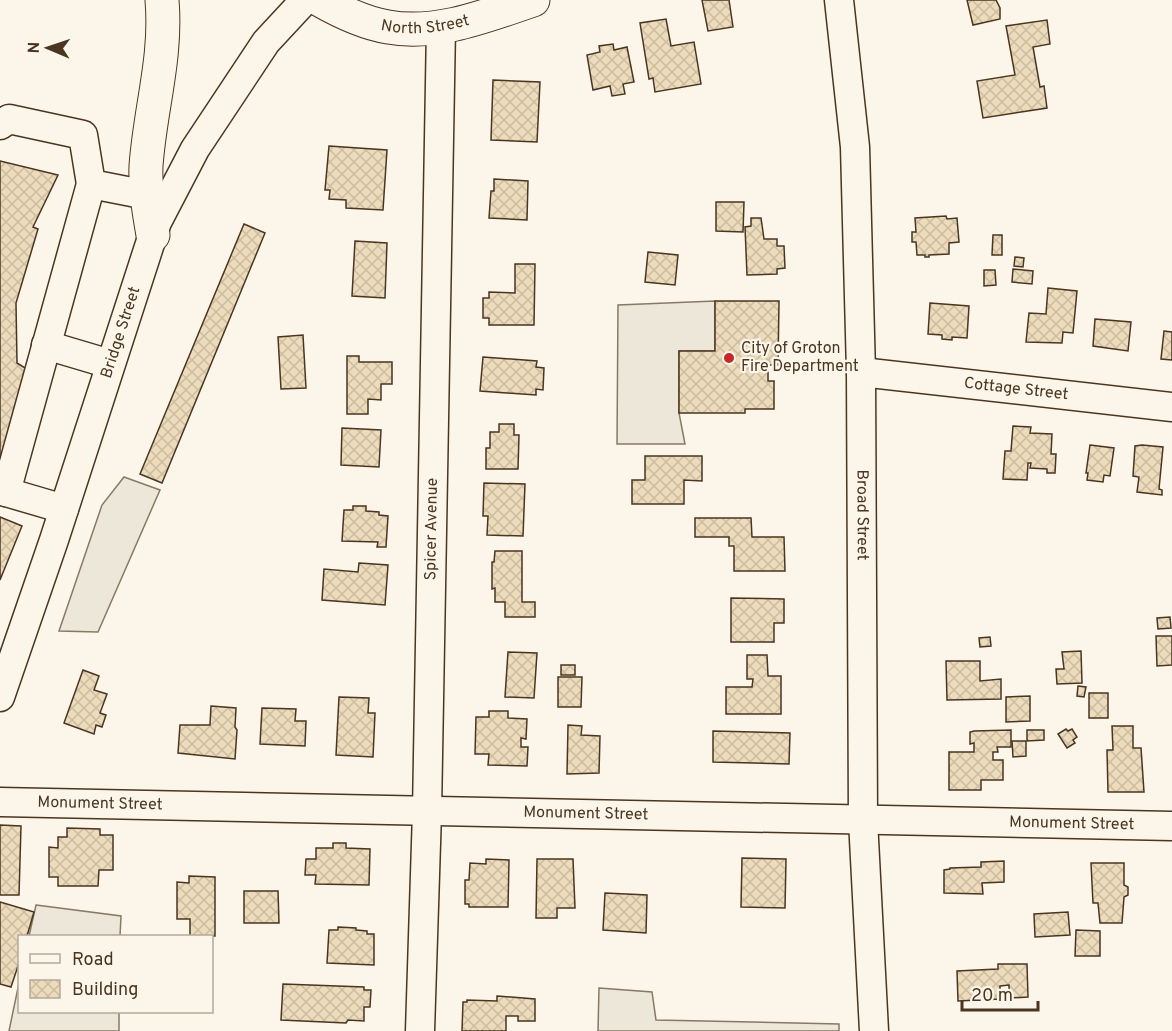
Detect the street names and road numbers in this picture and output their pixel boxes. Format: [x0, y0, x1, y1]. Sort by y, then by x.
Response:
street label: North Street [379, 11, 472, 39]
street label: Bridge Street [97, 284, 145, 381]
street label: Cottage Street [963, 374, 1069, 405]
street label: Broad Street [851, 469, 872, 561]
street label: Spicer Avenue [421, 478, 443, 581]
street label: Monument Street [37, 793, 163, 815]
street label: Monument Street [523, 803, 649, 825]
street label: Monument Street [1009, 813, 1135, 835]

